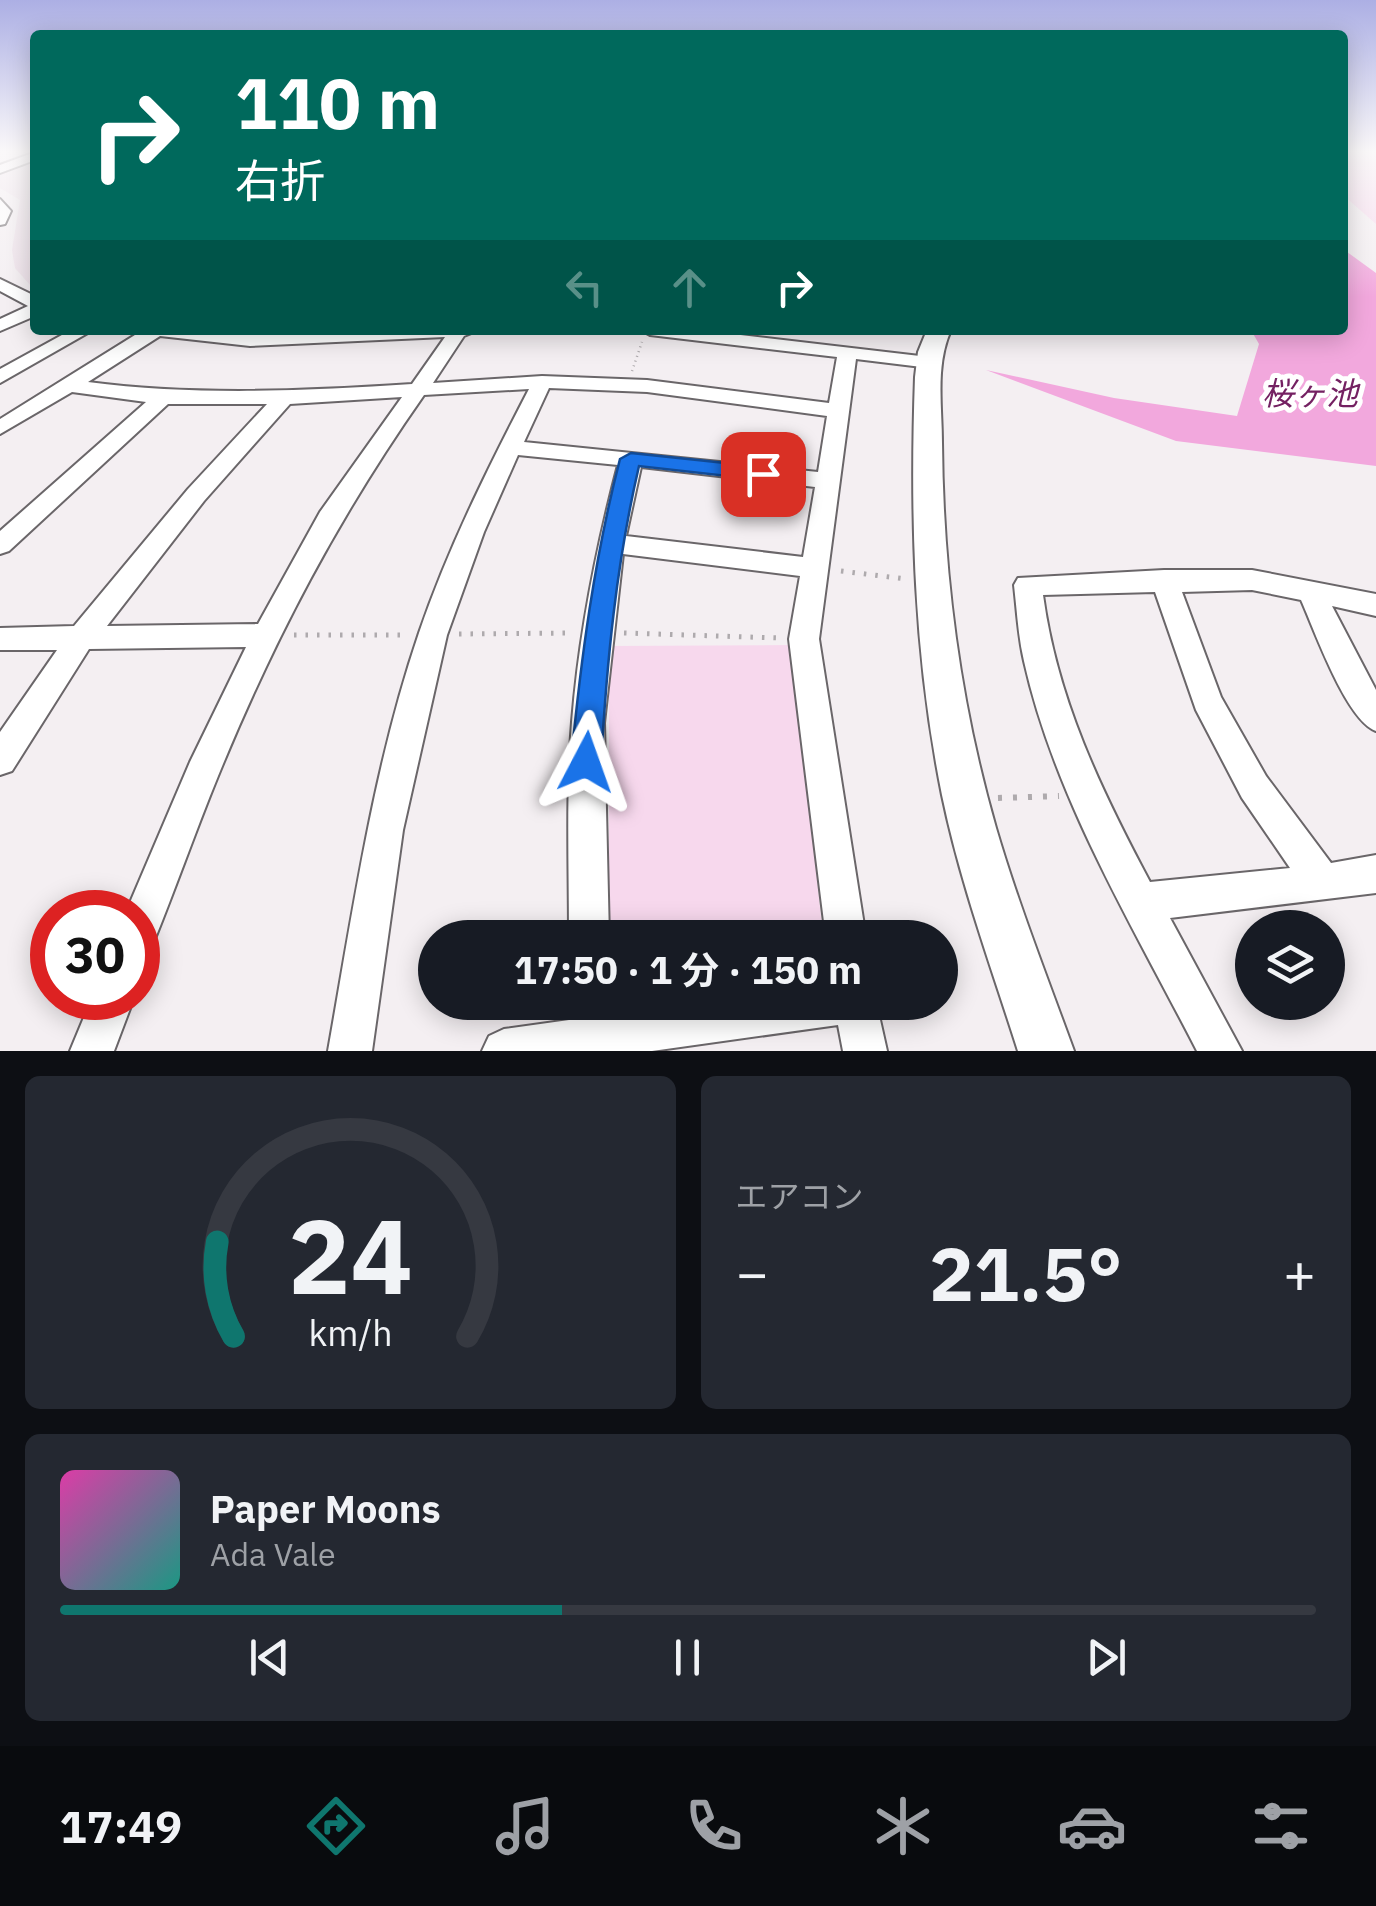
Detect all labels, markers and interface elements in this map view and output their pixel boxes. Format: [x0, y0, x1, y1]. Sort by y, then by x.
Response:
text: 110 m [235, 57, 440, 148]
icon: right [70, 70, 200, 200]
text: 右折 [235, 151, 325, 209]
icon: left [557, 260, 612, 315]
icon: ahead [662, 260, 717, 315]
icon: right [767, 260, 822, 315]
water label: 桜ヶ池 [1262, 372, 1361, 414]
pin [721, 432, 806, 517]
icon: arrive [736, 447, 791, 502]
position arrow [534, 710, 638, 814]
speed limit sign: 30 [30, 890, 160, 1020]
map controls [1235, 910, 1345, 1020]
button: layers [1235, 910, 1345, 1020]
text: 17:50 · 1 分 · 150 m [514, 945, 862, 994]
text: エアコン [736, 1175, 864, 1217]
text: 24 [288, 1187, 413, 1323]
text: 21.5° [929, 1224, 1123, 1322]
text: − [736, 1237, 769, 1308]
text: + [1283, 1237, 1316, 1308]
text: km/h [308, 1309, 392, 1356]
text: Paper Moons [210, 1484, 441, 1533]
text: Ada Vale [210, 1533, 336, 1575]
icon: previous [242, 1630, 297, 1685]
icon: pause [660, 1630, 715, 1685]
icon: next [1079, 1630, 1134, 1685]
icon: directions [301, 1791, 371, 1861]
icon: music [490, 1791, 560, 1861]
icon: phone [679, 1791, 749, 1861]
icon: climate [868, 1791, 938, 1861]
icon: car [1057, 1791, 1127, 1861]
icon: filters [1246, 1791, 1316, 1861]
text: 17:49 [60, 1797, 182, 1855]

